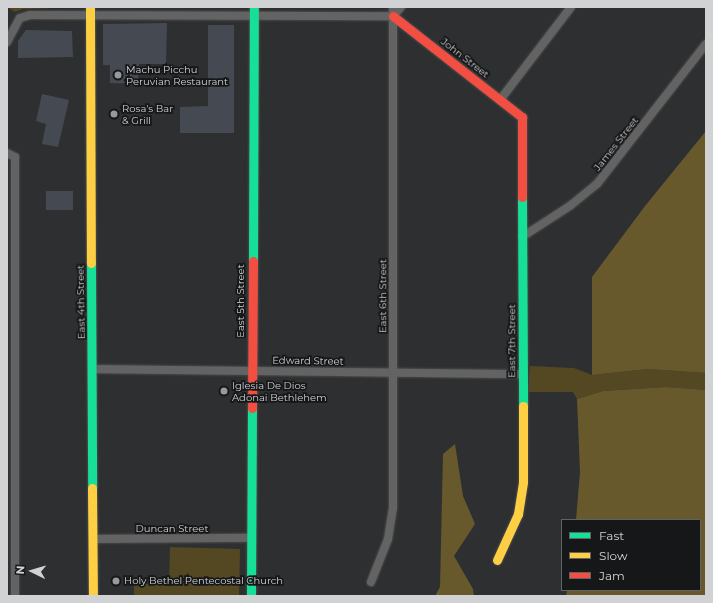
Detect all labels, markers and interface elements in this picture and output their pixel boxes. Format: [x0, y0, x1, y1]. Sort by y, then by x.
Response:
street label: John Street [439, 36, 491, 80]
place label: Machu Picchu Peruvian Restaurant [126, 63, 228, 86]
marker: Machu Picchu Peruvian Restaurant [113, 70, 123, 80]
place label: Rosa's Bar & Grill [122, 102, 173, 126]
marker: Rosa's Bar & Grill [109, 109, 119, 119]
street label: James Street [591, 115, 641, 173]
street label: East 6th Street [377, 259, 389, 333]
street label: East 5th Street [235, 264, 247, 338]
street label: East 4th Street [74, 265, 88, 339]
street label: East 7th Street [506, 304, 518, 378]
street label: Edward Street [272, 354, 344, 368]
place label: Iglesia De Dios Adonai Bethlehem [232, 379, 327, 402]
marker: Iglesia De Dios Adonai Bethlehem [219, 386, 229, 396]
legend [561, 519, 701, 591]
street label: Duncan Street [136, 523, 208, 535]
text: Fast [599, 528, 624, 543]
text: Slow [599, 548, 628, 563]
north arrow [12, 551, 52, 591]
text: N [13, 565, 27, 575]
text: Jam [599, 568, 625, 583]
place label: Holy Bethel Pentecostal Church [124, 575, 283, 587]
marker: Holy Bethel Pentecostal Church [111, 576, 121, 586]

